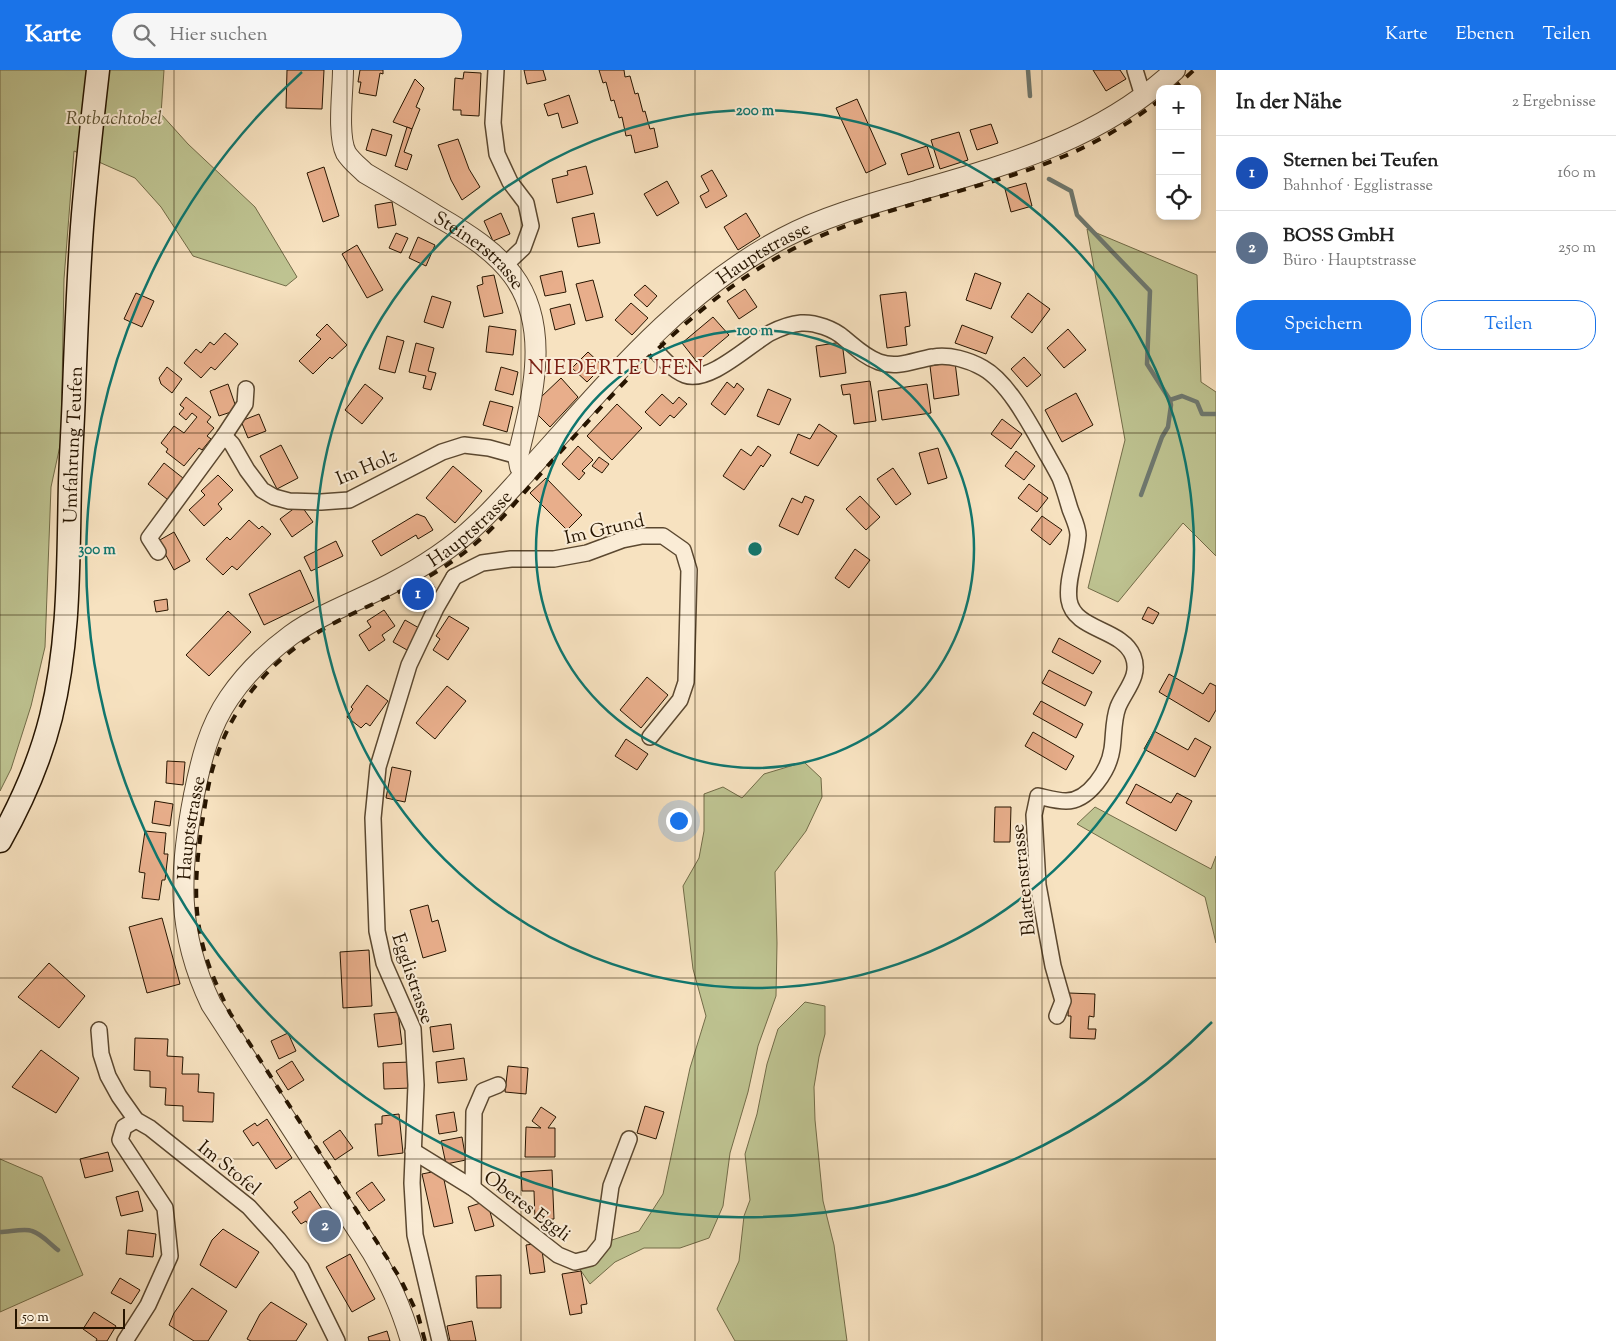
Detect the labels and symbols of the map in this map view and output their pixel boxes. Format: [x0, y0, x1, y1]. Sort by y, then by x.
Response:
text: 200 m [736, 101, 775, 122]
park label: Rotbachtobel [66, 106, 162, 133]
street label: Steinerstrasse [428, 206, 530, 296]
street label: Hauptstrasse [712, 216, 815, 292]
text: 100 m [737, 321, 774, 342]
district label: NIEDERTEUFEN [528, 354, 704, 384]
street label: Umfahrung Teufen [58, 366, 91, 524]
street label: Im Holz [332, 443, 402, 493]
street label: Hauptstrasse [423, 485, 520, 575]
street label: Im Grund [562, 508, 647, 553]
text: 300 m [78, 540, 116, 561]
centre of rings [746, 540, 764, 558]
pin: 1 [402, 575, 434, 613]
street label: Hauptstrasse [172, 773, 214, 881]
your location [666, 808, 692, 834]
street label: Blattenstrasse [1005, 822, 1044, 937]
street label: Egglistrasse [384, 930, 440, 1028]
street label: Im Stofel [191, 1135, 266, 1203]
street label: Oberes Eggli [477, 1165, 576, 1249]
pin: 2 [309, 1207, 341, 1245]
scale bar [15, 1306, 125, 1329]

